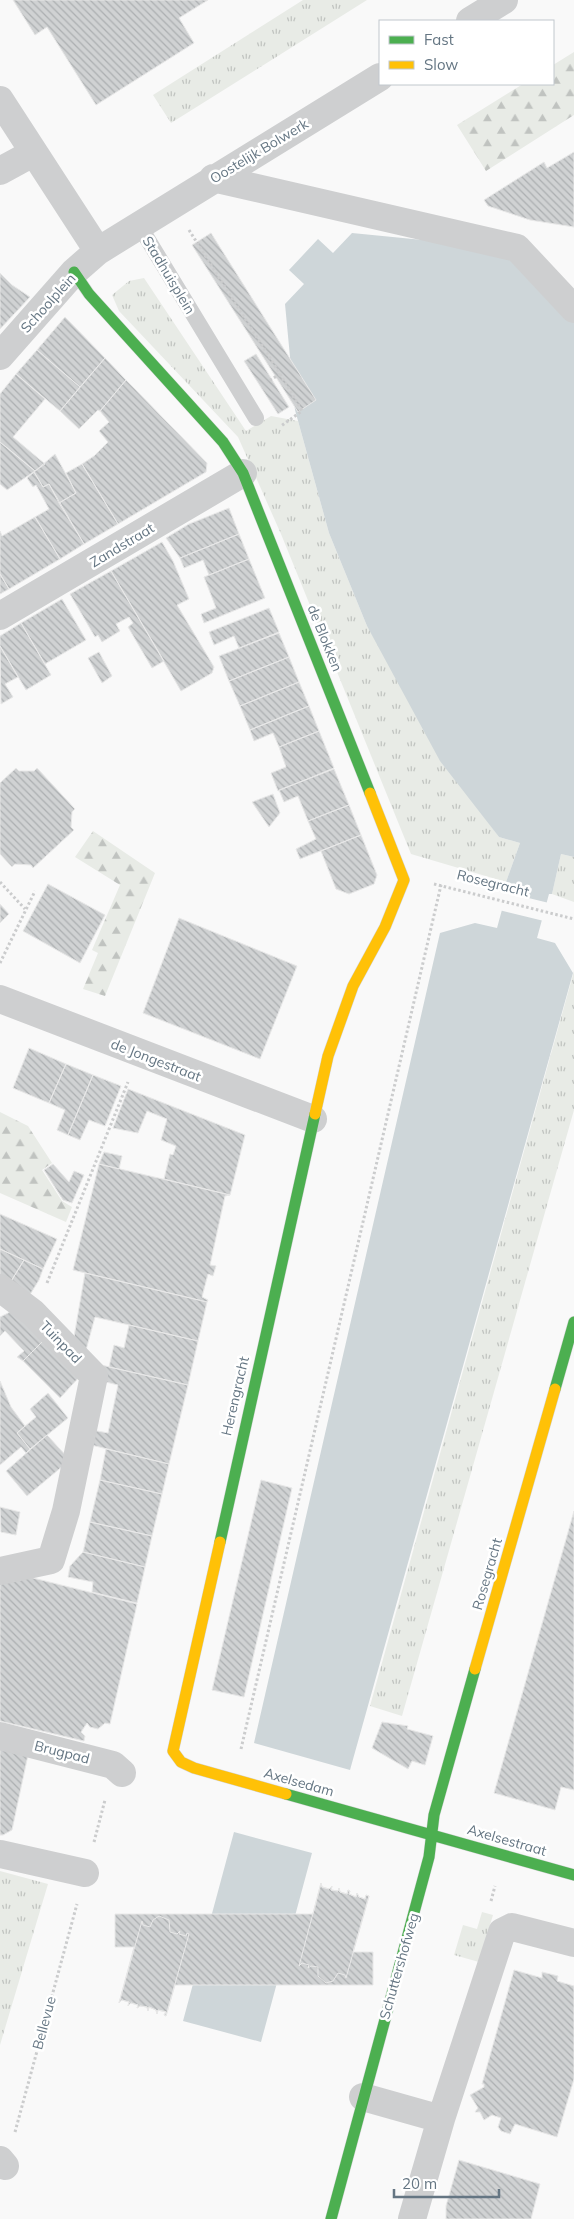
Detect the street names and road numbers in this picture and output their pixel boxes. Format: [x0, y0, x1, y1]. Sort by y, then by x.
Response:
street label: Oostelijk Bolwerk [206, 114, 312, 188]
street label: Stadhuisplein [139, 233, 199, 317]
street label: Schoolplein [17, 269, 79, 337]
street label: Zandstraat [87, 519, 157, 571]
street label: de Blokken [303, 602, 347, 674]
street label: Rosegracht [455, 865, 531, 901]
street label: de Jongestraat [108, 1035, 204, 1085]
street label: Tuinpad [36, 1317, 86, 1367]
street label: Herengracht [217, 1354, 253, 1438]
street label: Rosegracht [468, 1536, 506, 1612]
street label: Brugpad [32, 1736, 92, 1768]
street label: Axelsedam [262, 1763, 336, 1801]
street label: Axelsestraat [465, 1820, 549, 1860]
street label: Schuttershofweg [375, 1911, 423, 2021]
street label: Bellevue [28, 1994, 60, 2052]

